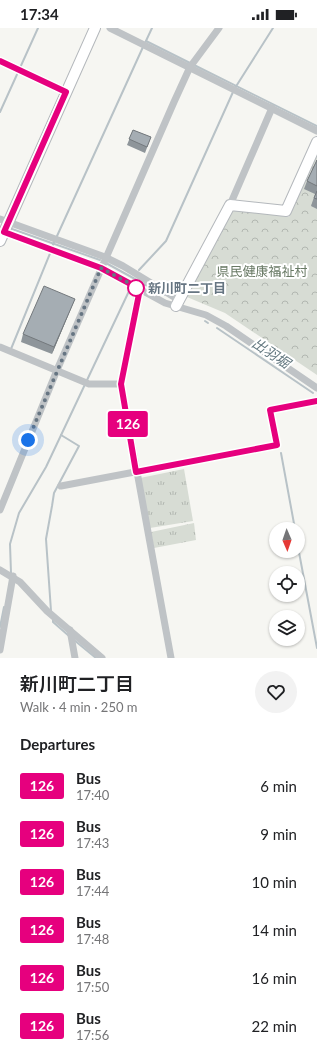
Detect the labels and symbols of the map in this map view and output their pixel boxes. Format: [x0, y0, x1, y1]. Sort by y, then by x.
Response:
park label: 県民健康福祉村 [216, 263, 308, 279]
marker: 新川町二丁目 [127, 279, 145, 297]
place label: 新川町二丁目 [148, 280, 226, 296]
water label: 出羽堀 [249, 334, 295, 372]
line badge: 126 [105, 411, 151, 437]
your location [18, 430, 38, 450]
north arrow [269, 522, 305, 558]

